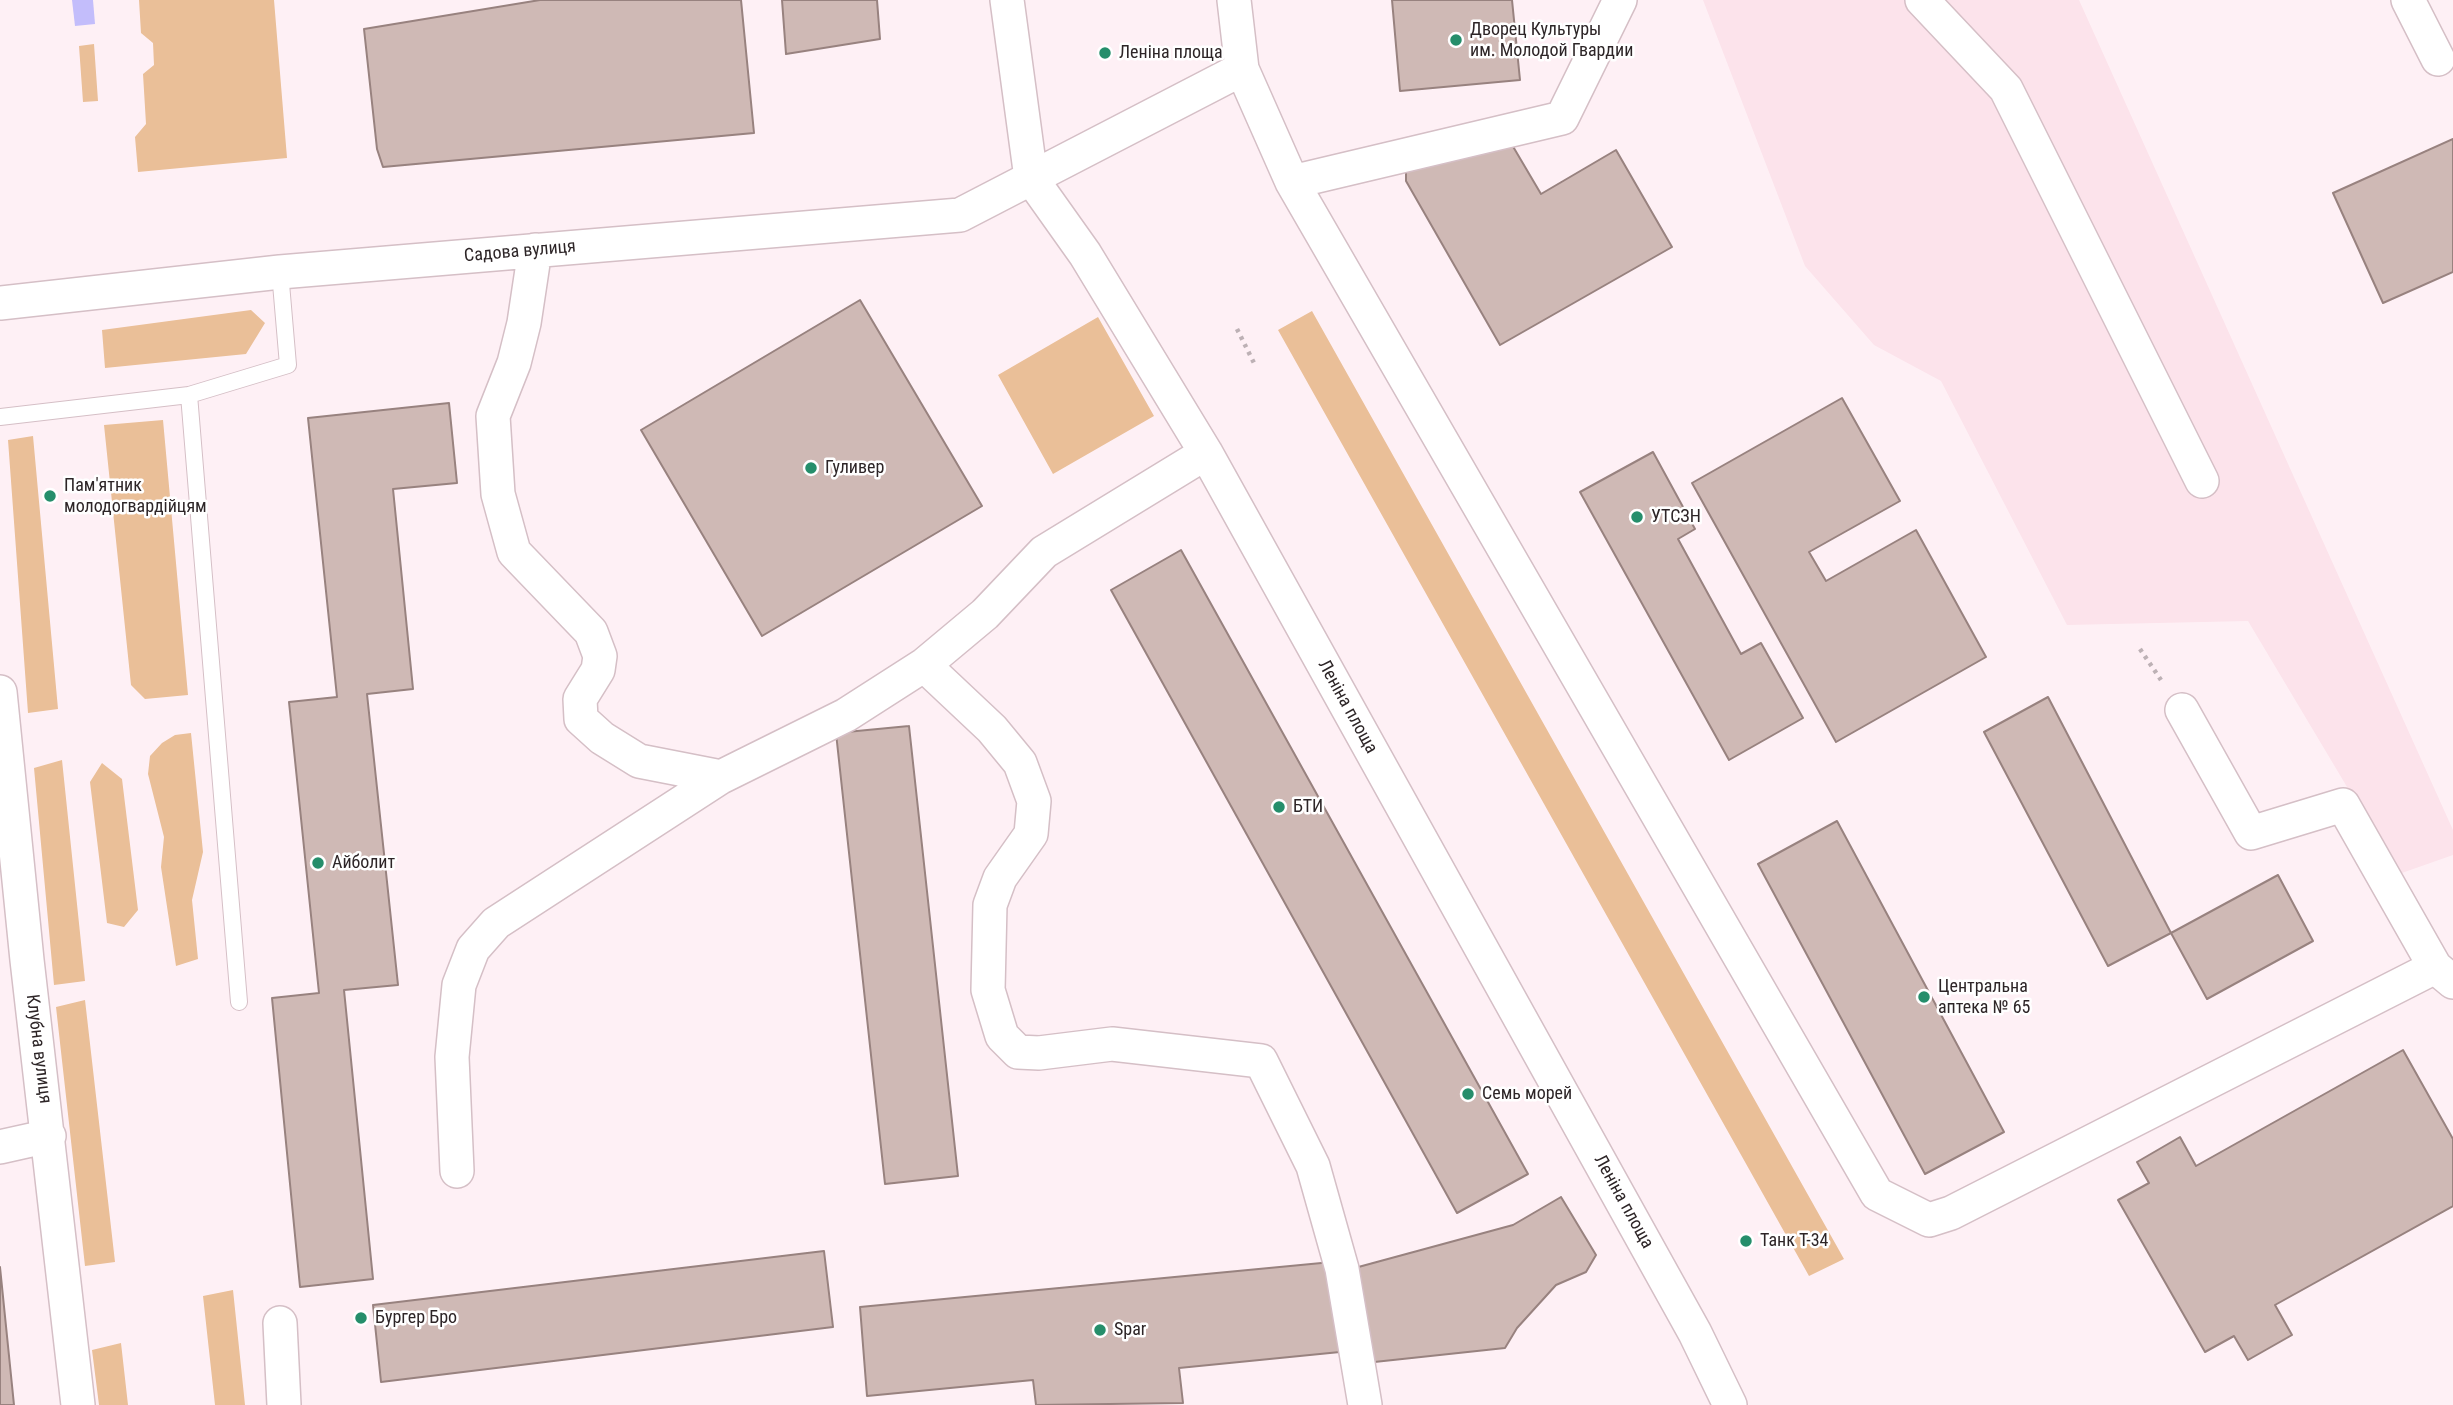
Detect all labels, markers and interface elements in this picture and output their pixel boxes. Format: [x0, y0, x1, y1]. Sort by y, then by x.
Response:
place label: Дворец Культуры им. Молодой Гвардии [1470, 19, 1633, 61]
marker: Дворец Культуры им. Молодой Гвардии [1448, 32, 1464, 48]
place label: Леніна площа [1119, 42, 1223, 64]
marker: Леніна площа [1097, 45, 1113, 61]
street label: Садова вулиця [463, 236, 577, 268]
place label: Гуливер [825, 457, 884, 479]
marker: Гуливер [803, 460, 819, 476]
place label: Пам'ятник молодогвардійцям [64, 475, 207, 518]
marker: Пам'ятник молодогвардійцям [42, 488, 58, 504]
place label: УТСЗН [1651, 506, 1701, 528]
marker: УТСЗН [1629, 509, 1645, 525]
street label: Леніна площа [1312, 656, 1382, 758]
place label: БТИ [1293, 796, 1323, 818]
marker: БТИ [1271, 799, 1287, 815]
place label: Айболит [332, 852, 395, 874]
marker: Айболит [310, 855, 326, 871]
place label: Центральна аптека № 65 [1938, 976, 2030, 1018]
marker: Центральна аптека № 65 [1916, 989, 1932, 1005]
street label: Клубна вулиця [21, 993, 55, 1105]
place label: Семь морей [1482, 1083, 1572, 1105]
marker: Семь морей [1460, 1086, 1476, 1102]
street label: Леніна площа [1588, 1151, 1658, 1253]
place label: Танк Т-34 [1760, 1230, 1829, 1252]
marker: Танк Т-34 [1738, 1233, 1754, 1249]
place label: Бургер Бро [375, 1307, 457, 1329]
marker: Бургер Бро [353, 1310, 369, 1326]
place label: Spar [1114, 1319, 1146, 1341]
marker: Spar [1092, 1322, 1108, 1338]

